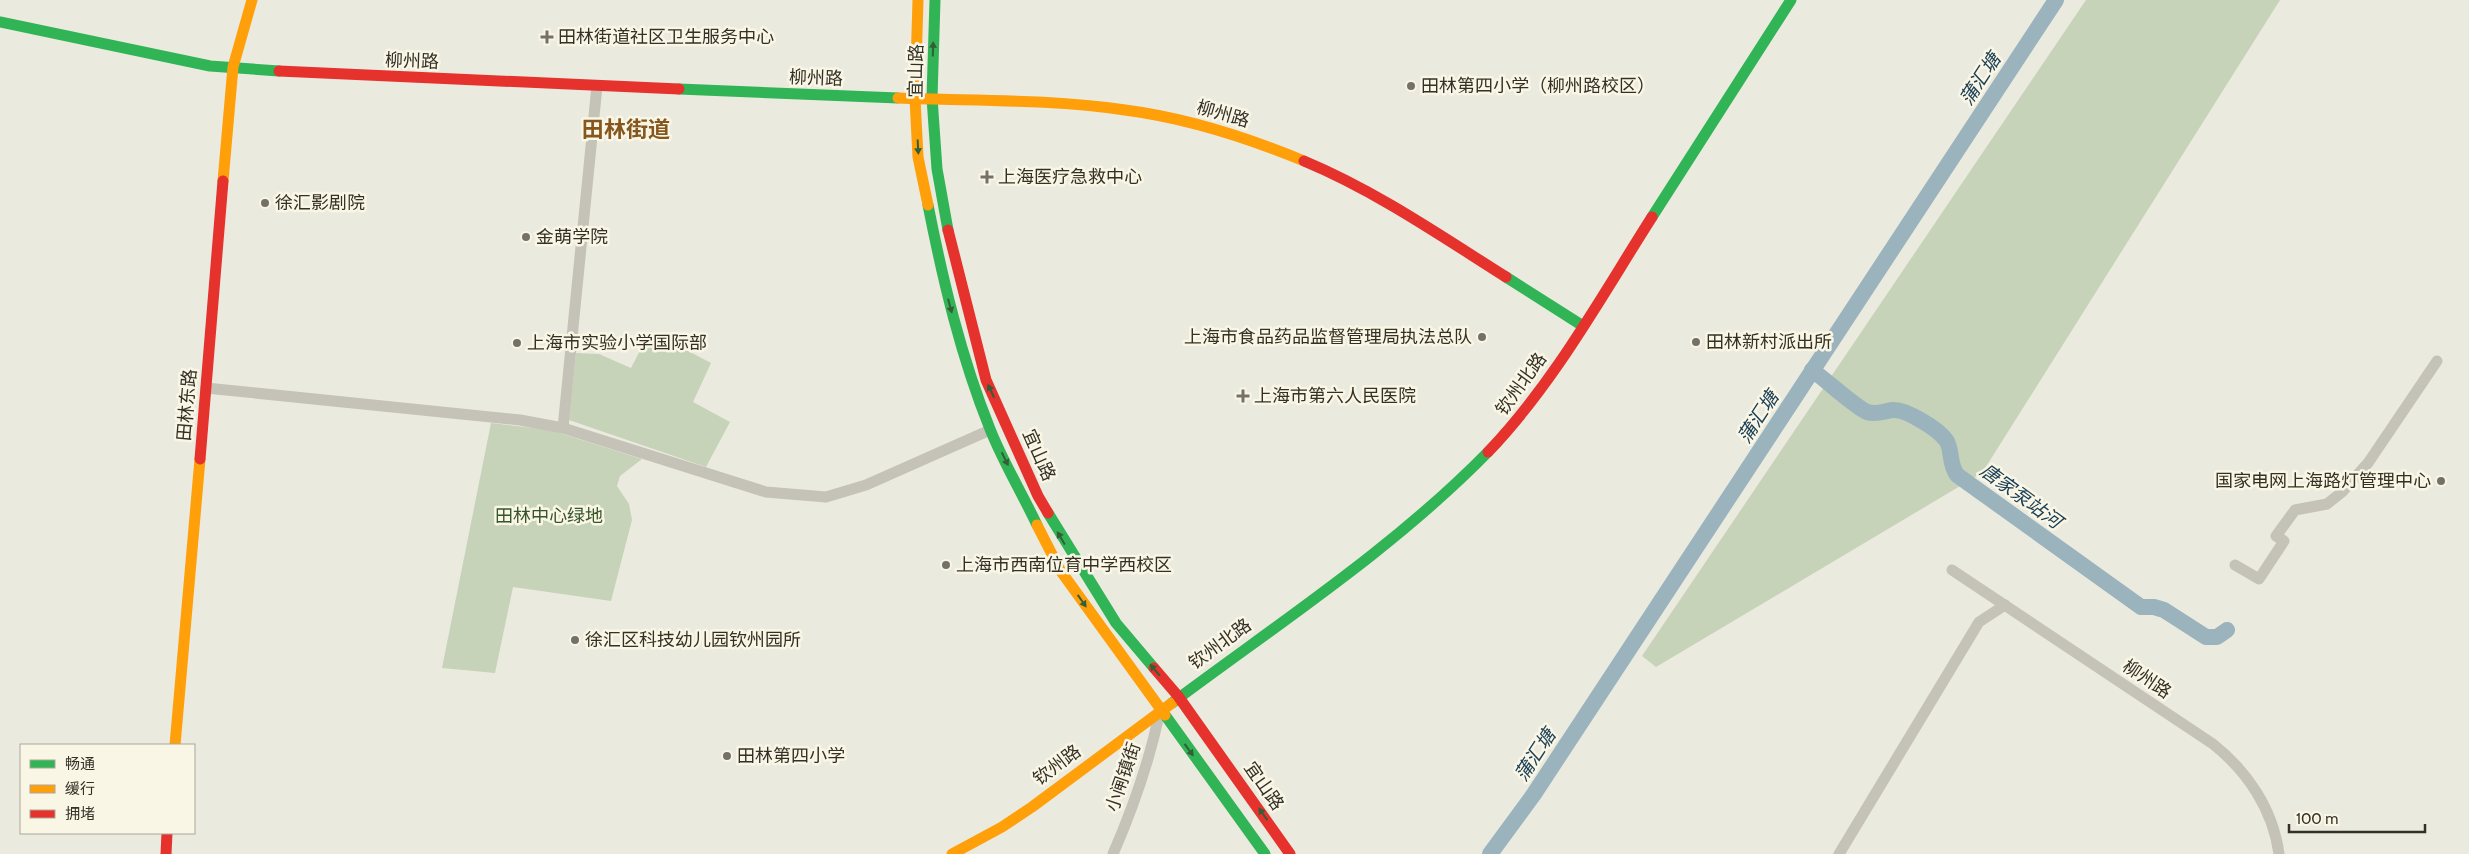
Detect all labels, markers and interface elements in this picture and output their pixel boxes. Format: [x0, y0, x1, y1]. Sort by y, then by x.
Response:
place label: 田林街道社区卫生服务中心 [558, 26, 774, 48]
marker: 田林街道社区卫生服务中心 [540, 30, 554, 44]
one-way arrow [930, 41, 938, 57]
street label: 宜山路 [905, 44, 927, 98]
water label: 蒲汇塘 [1955, 46, 2007, 109]
street label: 柳州路 [385, 49, 439, 73]
street label: 柳州路 [789, 66, 843, 90]
place label: 田林第四小学（柳州路校区） [1421, 75, 1655, 97]
marker: 田林第四小学（柳州路校区） [1405, 80, 1417, 92]
street label: 柳州路 [1194, 96, 1252, 132]
district label: 田林街道 [582, 116, 670, 143]
one-way arrow [914, 139, 922, 155]
place label: 上海医疗急救中心 [998, 166, 1142, 188]
marker: 上海医疗急救中心 [980, 170, 994, 184]
place label: 徐汇影剧院 [275, 192, 365, 214]
marker: 徐汇影剧院 [259, 197, 271, 209]
place label: 金萌学院 [536, 226, 608, 248]
marker: 金萌学院 [520, 231, 532, 243]
one-way arrow [947, 299, 955, 314]
place label: 上海市食品药品监督管理局执法总队 [1184, 326, 1472, 348]
marker: 上海市食品药品监督管理局执法总队 [1476, 331, 1488, 343]
place label: 田林新村派出所 [1706, 331, 1832, 353]
place label: 上海市实验小学国际部 [527, 332, 707, 354]
marker: 田林新村派出所 [1690, 336, 1702, 348]
marker: 上海市实验小学国际部 [511, 337, 523, 349]
street label: 钦州北路 [1491, 348, 1551, 420]
street label: 田林东路 [173, 368, 201, 442]
one-way arrow [987, 384, 995, 398]
water label: 蒲汇塘 [1733, 384, 1785, 447]
place label: 上海市第六人民医院 [1254, 385, 1416, 407]
marker: 上海市第六人民医院 [1236, 389, 1250, 403]
street label: 宜山路 [1018, 426, 1060, 484]
one-way arrow [1001, 452, 1009, 466]
water label: 唐家泵站河 [1976, 459, 2069, 536]
place label: 国家电网上海路灯管理中心 [2215, 470, 2431, 492]
marker: 国家电网上海路灯管理中心 [2435, 475, 2447, 487]
park label: 田林中心绿地 [495, 505, 603, 527]
one-way arrow [1057, 531, 1066, 544]
place label: 上海市西南位育中学西校区 [956, 554, 1172, 576]
marker: 上海市西南位育中学西校区 [940, 559, 952, 571]
one-way arrow [1077, 595, 1087, 608]
street label: 钦州北路 [1184, 614, 1256, 674]
place label: 徐汇区科技幼儿园钦州园所 [585, 629, 801, 651]
marker: 徐汇区科技幼儿园钦州园所 [569, 634, 581, 646]
street label: 柳州路 [2118, 655, 2176, 703]
one-way arrow [1150, 663, 1161, 676]
water label: 蒲汇塘 [1510, 722, 1562, 785]
street label: 小闸镇街 [1101, 739, 1145, 815]
street label: 钦州路 [1029, 740, 1085, 790]
one-way arrow [1183, 743, 1194, 756]
legend [20, 744, 195, 834]
place label: 田林第四小学 [737, 745, 845, 767]
marker: 田林第四小学 [721, 750, 733, 762]
text: 畅通 [65, 755, 95, 773]
street label: 宜山路 [1240, 758, 1288, 814]
text: 缓行 [65, 780, 95, 798]
scale bar [2289, 802, 2425, 834]
text: 拥堵 [65, 805, 95, 823]
one-way arrow [1258, 807, 1268, 821]
text: 100 m [2296, 810, 2338, 828]

